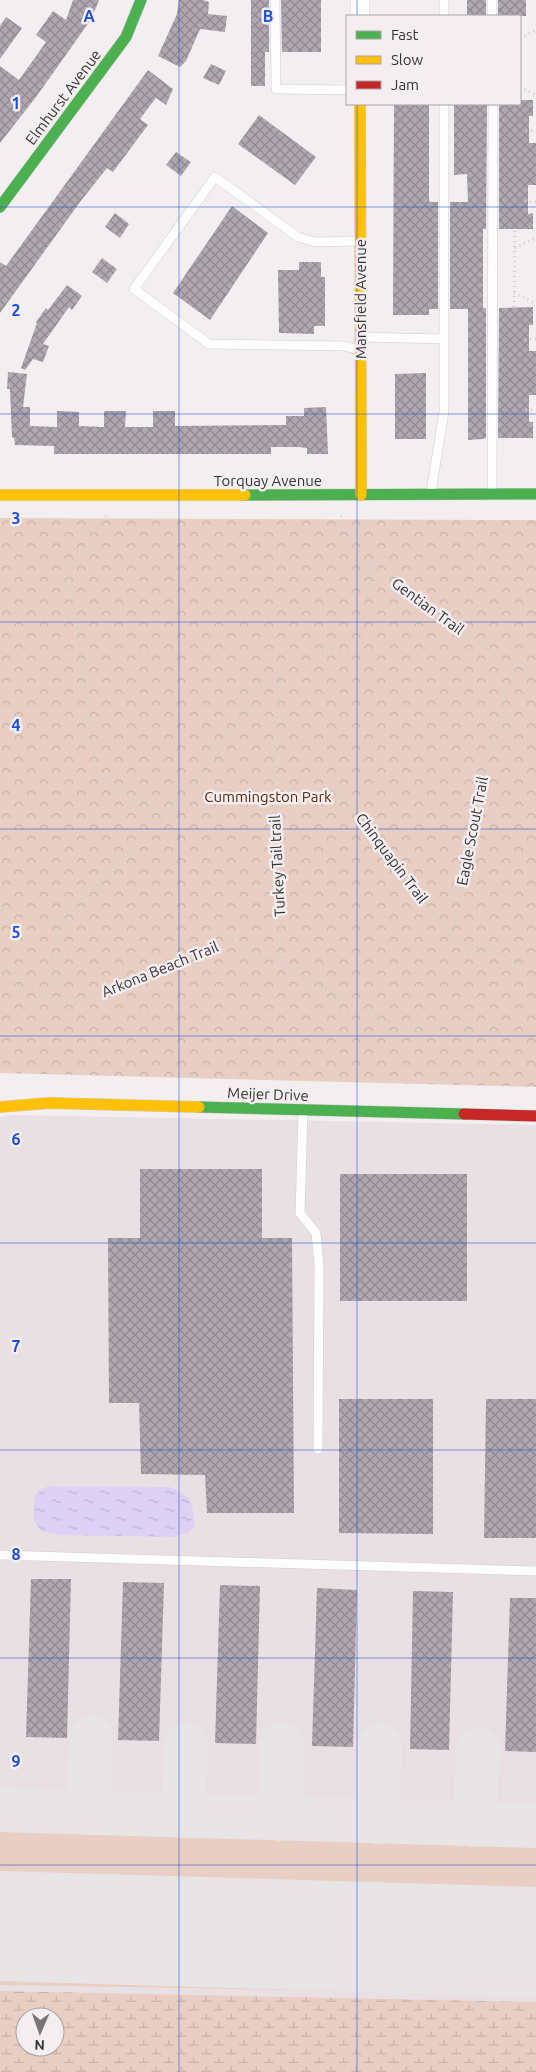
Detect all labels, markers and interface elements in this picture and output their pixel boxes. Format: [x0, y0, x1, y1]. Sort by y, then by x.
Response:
text: A [83, 7, 95, 25]
text: B [263, 7, 273, 25]
legend [346, 15, 521, 105]
text: Fast [391, 26, 419, 43]
street label: Elmhurst Avenue [22, 46, 104, 148]
text: Slow [391, 51, 424, 68]
text: Jam [391, 76, 419, 93]
text: 1 [11, 94, 21, 112]
street label: Mansfield Avenue [352, 239, 369, 359]
text: 2 [11, 301, 21, 319]
street label: Torquay Avenue [214, 472, 322, 489]
text: 3 [11, 509, 21, 527]
street label: Gentian Trail [389, 574, 467, 638]
text: 4 [11, 716, 21, 734]
street label: Eagle Scout Trail [453, 775, 491, 887]
park label: Cummingston Park [204, 788, 332, 805]
street label: Chinquapin Trail [353, 810, 431, 906]
street label: Turkey Tail trail [266, 815, 288, 917]
text: 5 [11, 923, 21, 941]
street label: Arkona Beach Trail [99, 938, 221, 1000]
street label: Meijer Drive [227, 1084, 309, 1104]
text: 6 [11, 1130, 21, 1148]
text: 7 [11, 1337, 21, 1355]
text: 8 [11, 1545, 21, 1563]
text: 9 [11, 1752, 21, 1770]
north arrow [15, 2007, 65, 2057]
text: N [34, 2037, 45, 2053]

